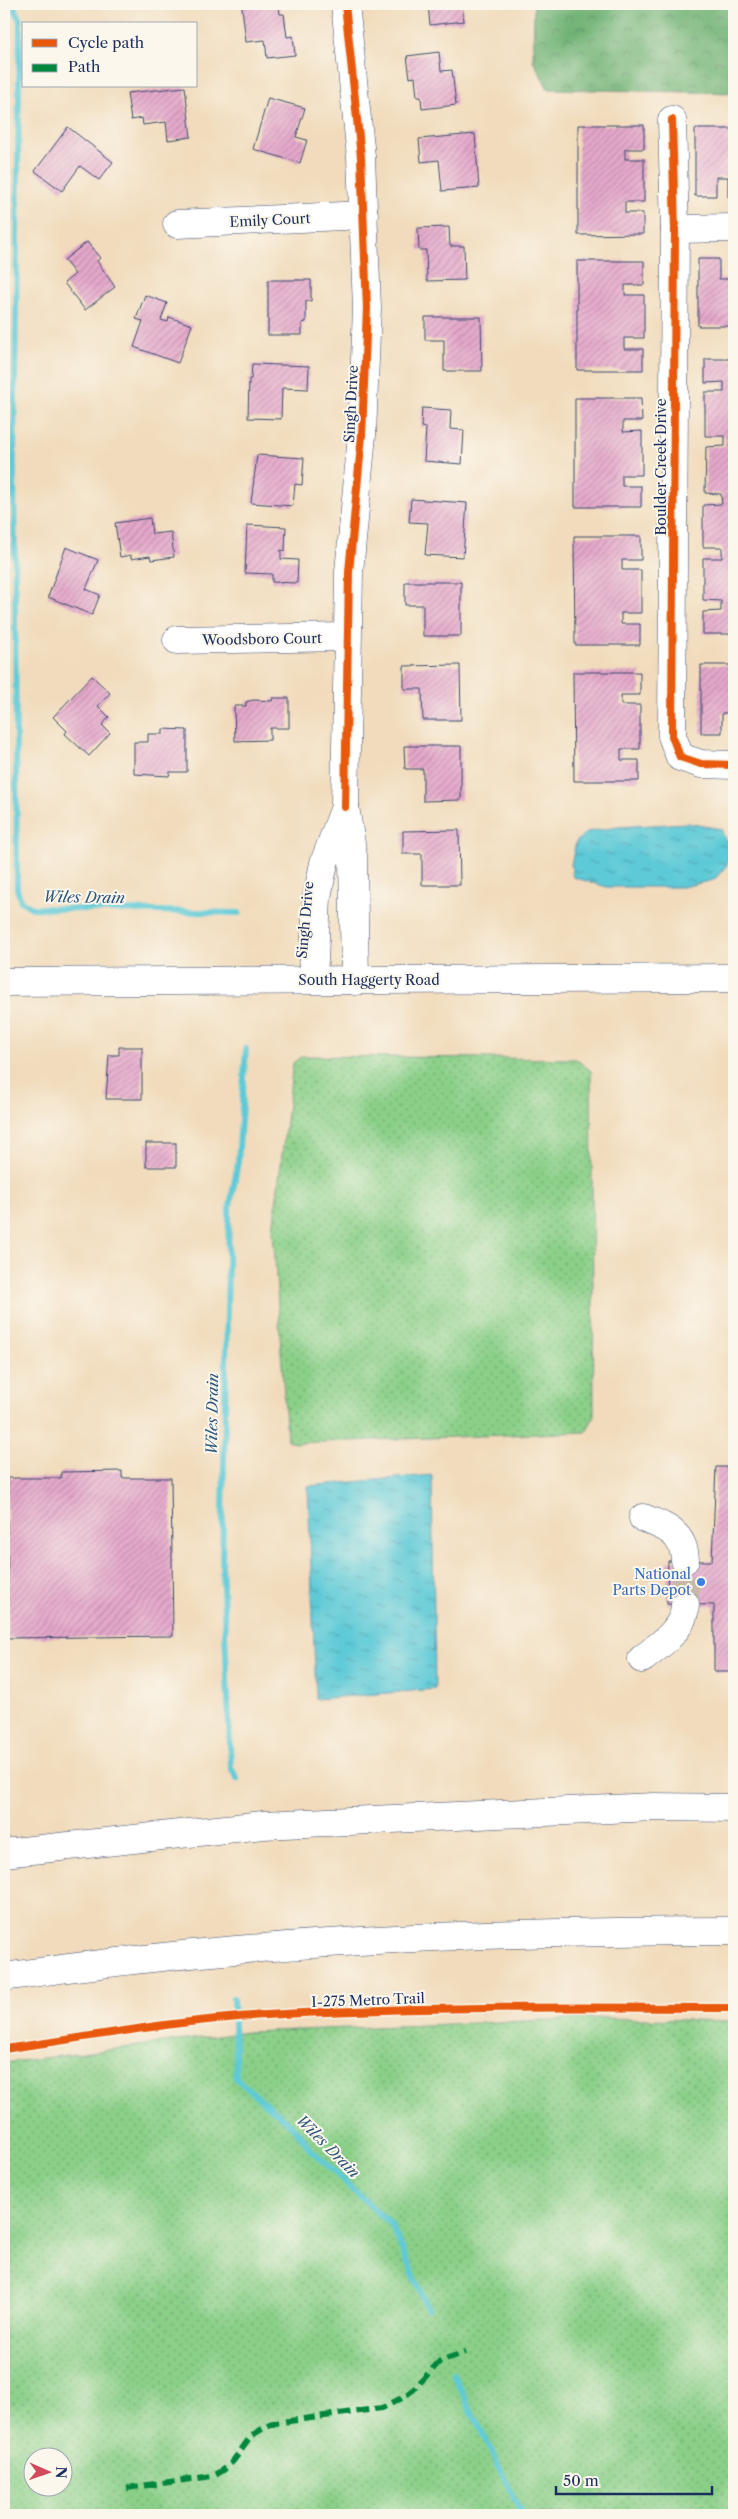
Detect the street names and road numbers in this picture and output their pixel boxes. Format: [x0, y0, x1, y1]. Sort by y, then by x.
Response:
street label: Emily Court [229, 209, 311, 231]
street label: Singh Drive [340, 365, 362, 443]
street label: Boulder Creek Drive [652, 398, 670, 535]
street label: Woodsboro Court [201, 629, 322, 649]
street label: Singh Drive [293, 880, 317, 959]
street label: South Haggerty Road [298, 971, 440, 989]
street label: I-275 Metro Trail [311, 1989, 425, 2011]

